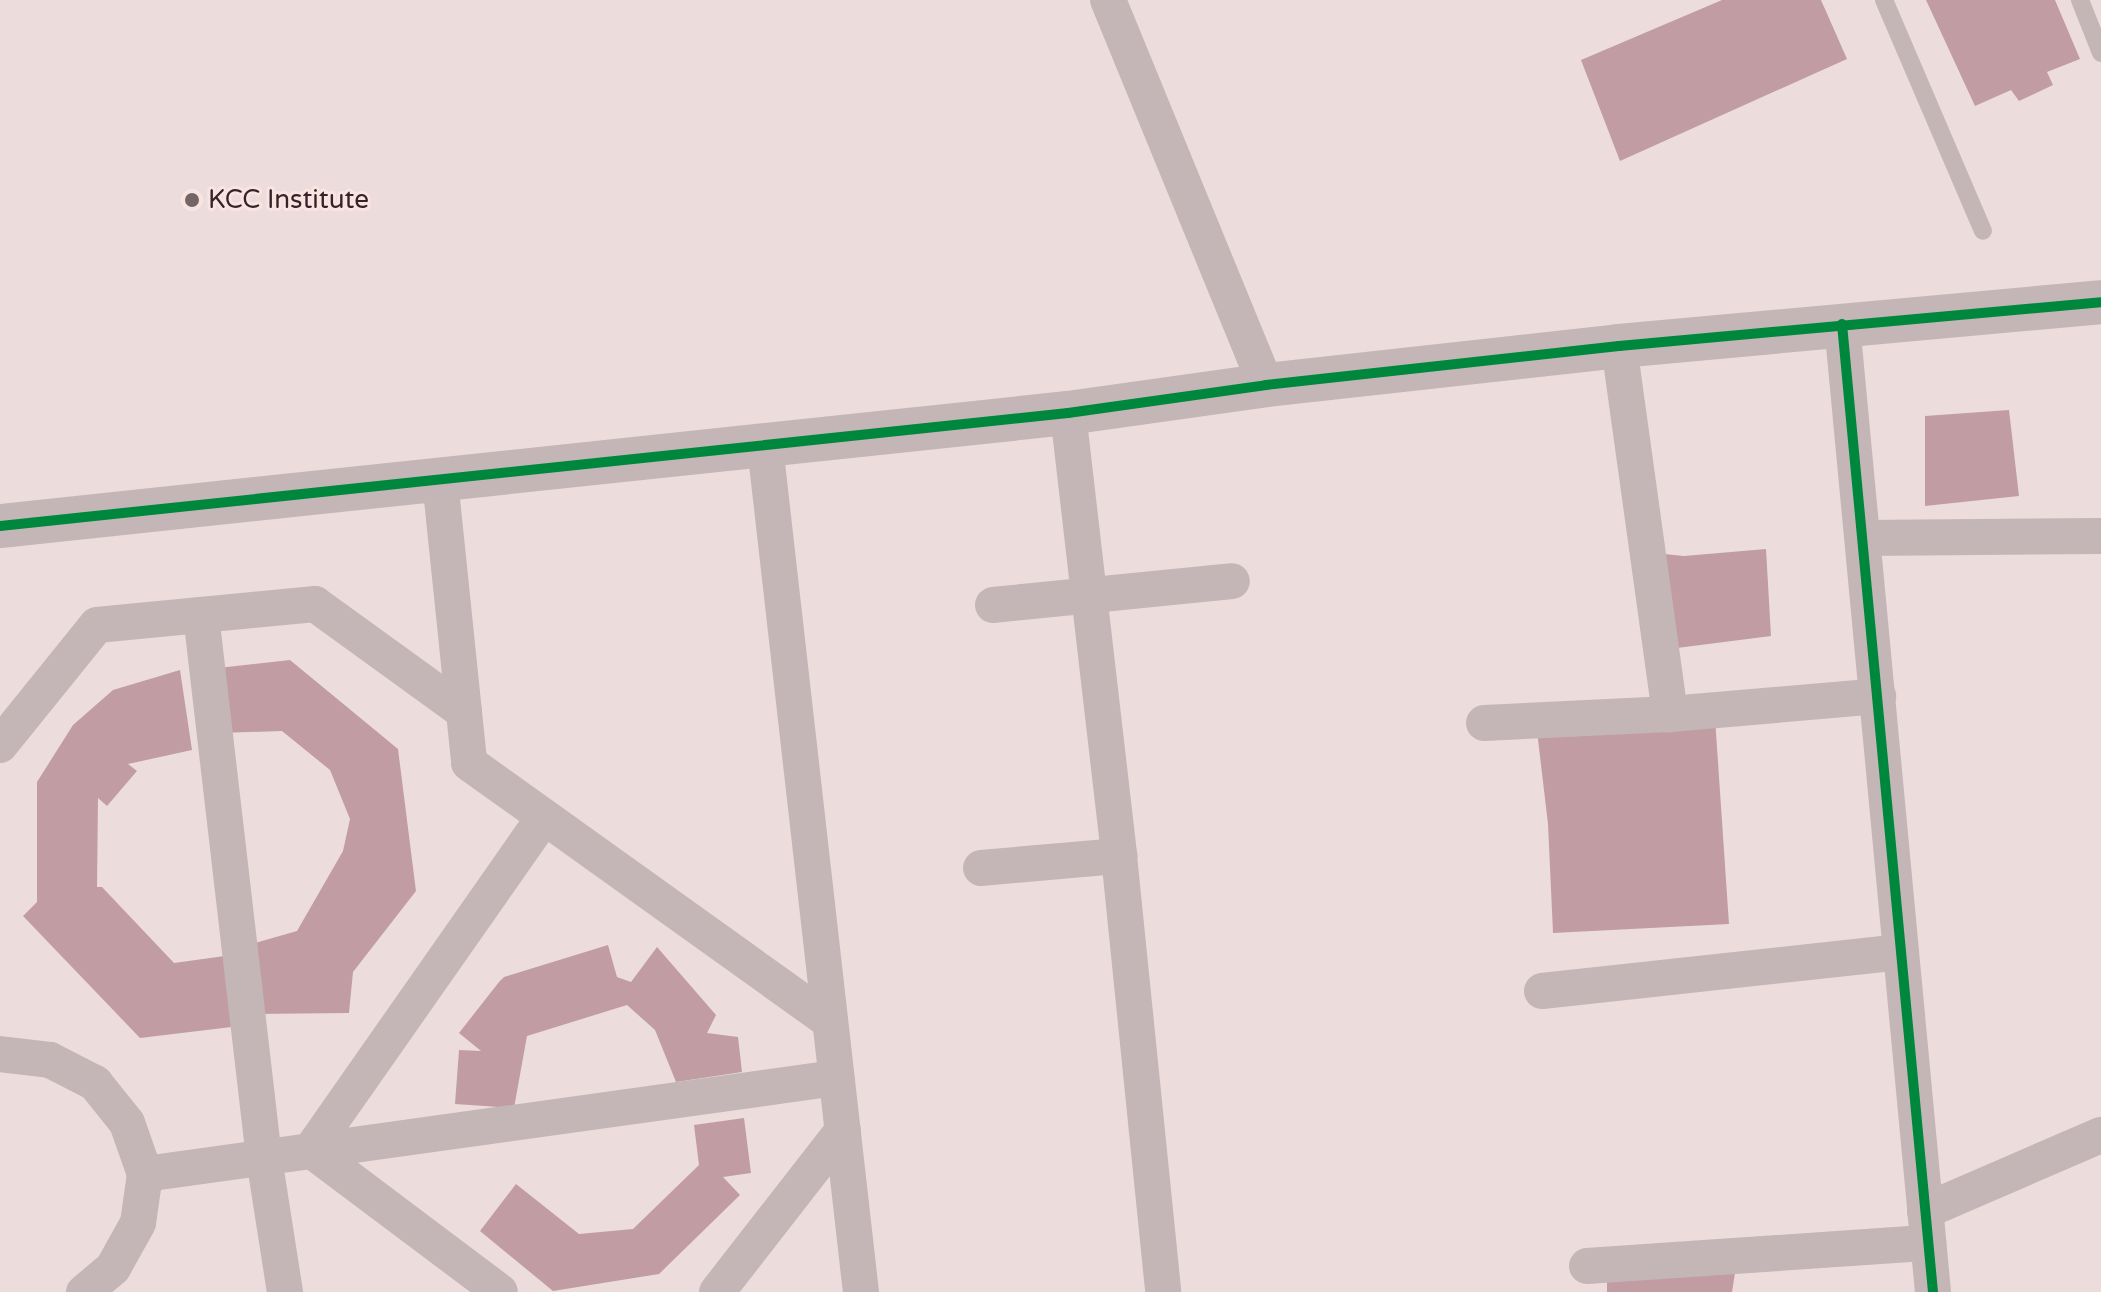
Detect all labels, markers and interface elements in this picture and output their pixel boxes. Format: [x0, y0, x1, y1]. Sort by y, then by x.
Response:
place label: KCC Institute [208, 184, 369, 216]
marker: KCC Institute [183, 191, 201, 209]

